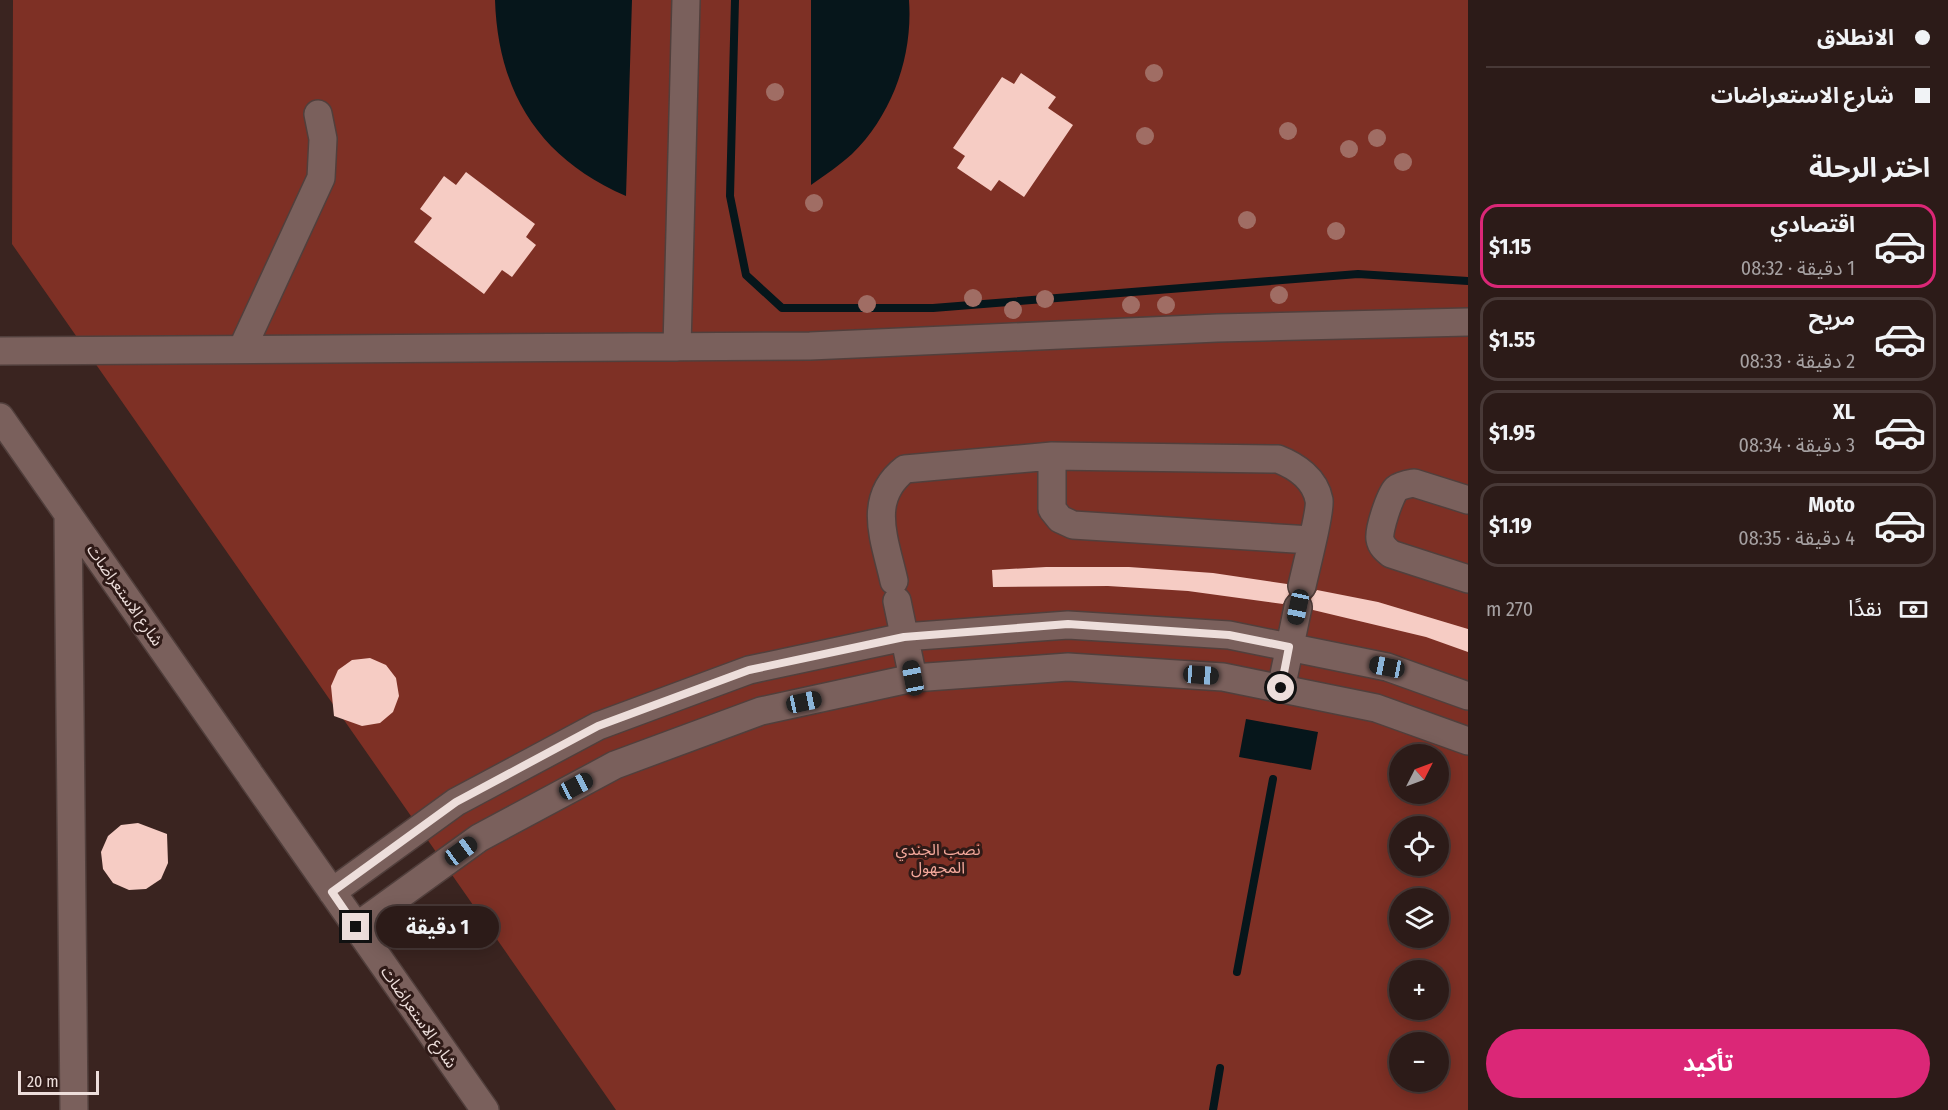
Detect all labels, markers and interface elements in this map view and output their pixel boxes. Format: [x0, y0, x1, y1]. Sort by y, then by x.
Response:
text: الانطلاق [1817, 24, 1894, 51]
text: شارع الاستعراضات [1711, 82, 1894, 109]
text: اختر الرحلة [1809, 152, 1930, 184]
text: اقتصادي [1770, 211, 1855, 238]
icon: car [1873, 219, 1927, 273]
text: $1.15 [1489, 233, 1531, 260]
text: 1 دقيقة · 08:32 [1741, 256, 1855, 280]
text: مريح [1809, 304, 1855, 331]
icon: car [1873, 312, 1927, 366]
text: $1.55 [1489, 326, 1535, 353]
text: 2 دقيقة · 08:33 [1739, 349, 1855, 373]
text: XL [1833, 398, 1855, 425]
icon: car [1873, 405, 1927, 459]
text: $1.95 [1489, 419, 1535, 446]
text: 3 دقيقة · 08:34 [1739, 433, 1855, 457]
text: Moto [1808, 491, 1855, 518]
icon: car [1873, 498, 1927, 552]
text: $1.19 [1489, 512, 1532, 539]
text: 4 دقيقة · 08:35 [1738, 526, 1855, 550]
street label: شارع الاستعراضات [80, 541, 167, 651]
car [1285, 588, 1311, 626]
icon: cash [1897, 593, 1930, 626]
text: نقدًا [1848, 595, 1882, 622]
text: 270 m [1486, 597, 1533, 621]
car [1368, 655, 1406, 679]
car [901, 659, 925, 697]
car [1182, 665, 1220, 685]
route start [1267, 674, 1294, 701]
car [785, 689, 823, 715]
north arrow [1389, 744, 1449, 804]
map controls [1389, 744, 1449, 1092]
car [556, 770, 596, 802]
button: locate [1389, 816, 1449, 876]
car [441, 833, 481, 869]
park label: نصب الجندي المجهول [895, 840, 981, 878]
button: layers [1389, 888, 1449, 948]
callout: 1 دقيقة [377, 906, 500, 948]
route end [342, 913, 369, 940]
text: 1 دقيقة [406, 915, 469, 939]
button: + [1389, 960, 1449, 1020]
street label: شارع الاستعراضات [374, 963, 461, 1073]
button: تأكيد [1486, 1029, 1930, 1098]
button: − [1389, 1032, 1449, 1092]
scale bar [18, 1068, 99, 1096]
text: 20 m [27, 1072, 58, 1091]

